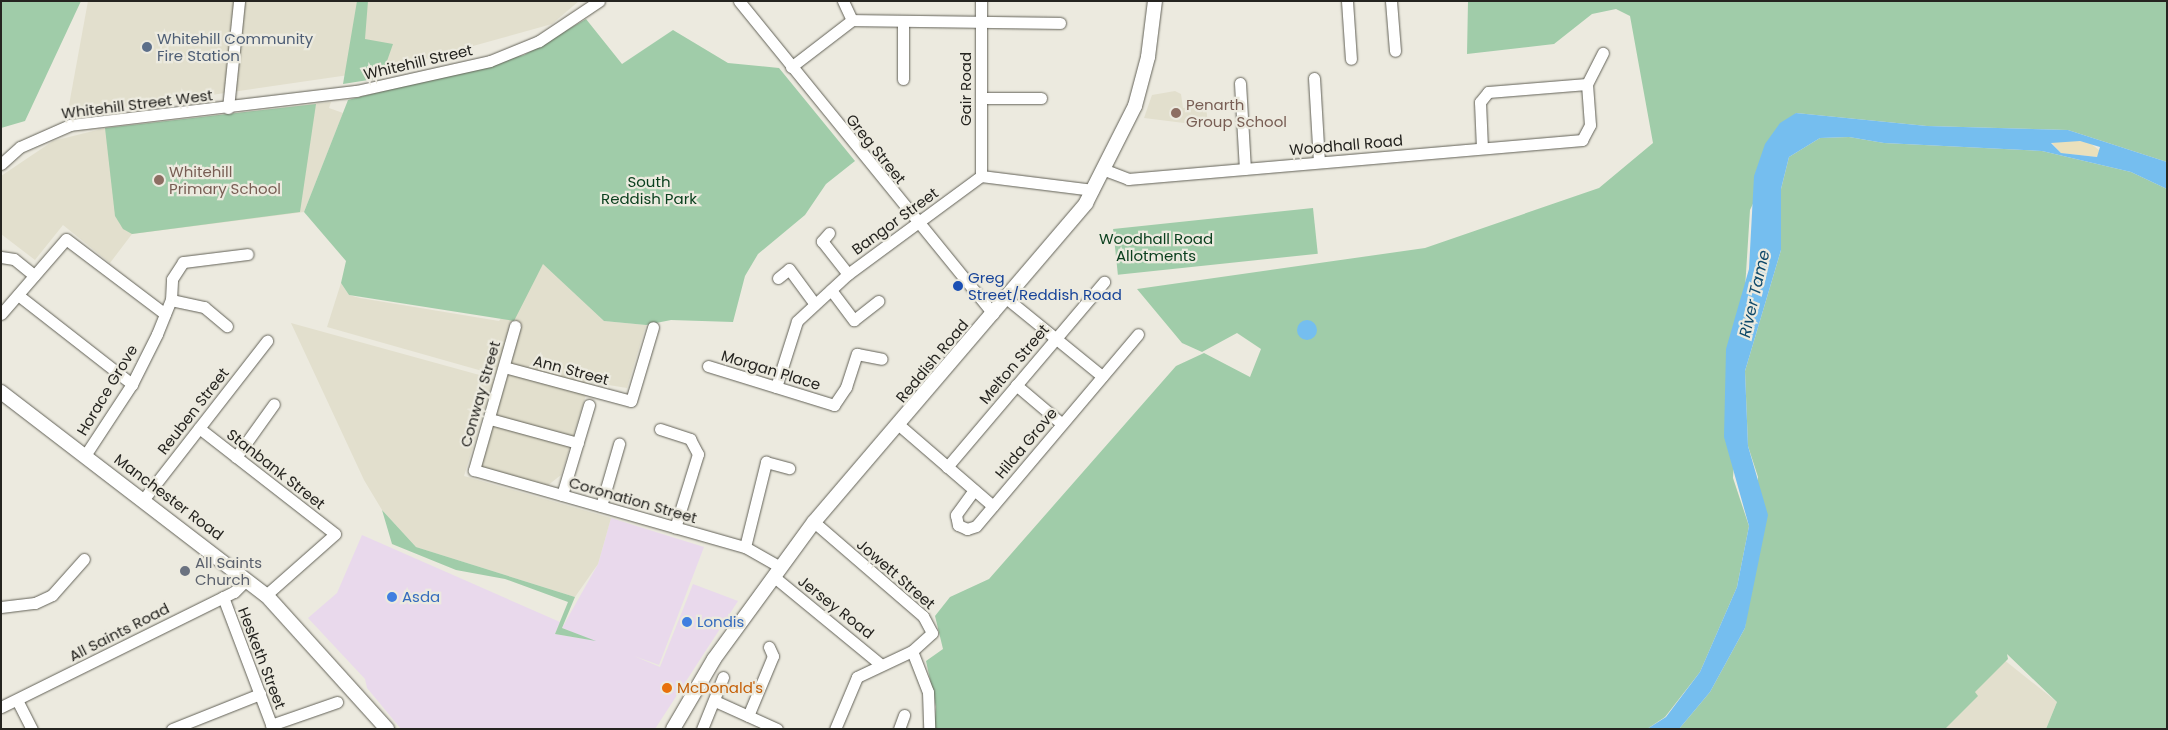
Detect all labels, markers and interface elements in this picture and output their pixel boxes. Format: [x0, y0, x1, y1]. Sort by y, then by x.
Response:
place label: Whitehill Community Fire Station [157, 29, 313, 64]
marker: Whitehill Community Fire Station [141, 41, 153, 53]
street label: Whitehill Street [362, 41, 474, 83]
street label: Gair Road [957, 52, 975, 126]
street label: Whitehill Street West [60, 86, 214, 122]
place label: Penarth Group School [1186, 95, 1287, 130]
marker: Penarth Group School [1170, 107, 1182, 119]
street label: Greg Street [842, 110, 910, 188]
street label: Woodhall Road [1288, 131, 1404, 159]
place label: Whitehill Primary School [169, 162, 281, 197]
park label: South Reddish Park [601, 172, 697, 207]
marker: Whitehill Primary School [153, 174, 165, 186]
street label: Bangor Street [848, 184, 942, 258]
park label: Woodhall Road Allotments [1099, 229, 1213, 264]
water label: River Tame [1736, 248, 1774, 340]
place label: Greg Street/Reddish Road [968, 268, 1122, 303]
marker: Greg Street/Reddish Road [952, 280, 964, 292]
street label: Reddish Road [892, 316, 972, 406]
street label: Melton Street [975, 320, 1053, 408]
street label: Conway Street [456, 339, 504, 449]
street label: Horace Grove [73, 341, 141, 439]
street label: Morgan Place [719, 346, 823, 394]
street label: Ann Street [531, 351, 611, 389]
street label: Reuben Street [154, 364, 232, 458]
street label: Hilda Grove [991, 404, 1061, 482]
street label: Stanbank Street [223, 425, 329, 513]
street label: Manchester Road [111, 450, 227, 544]
street label: Coronation Street [567, 473, 699, 527]
street label: Jowett Street [853, 535, 939, 613]
place label: All Saints Church [195, 553, 262, 588]
marker: All Saints Church [179, 565, 191, 577]
street label: Jersey Road [794, 572, 878, 642]
place label: Asda [402, 588, 440, 606]
marker: Asda [386, 591, 398, 603]
street label: All Saints Road [66, 599, 172, 665]
street label: Hesketh Street [234, 605, 290, 711]
place label: Londis [697, 613, 744, 631]
marker: Londis [681, 616, 693, 628]
place label: McDonald's [677, 679, 763, 697]
marker: McDonald's [661, 682, 673, 694]

